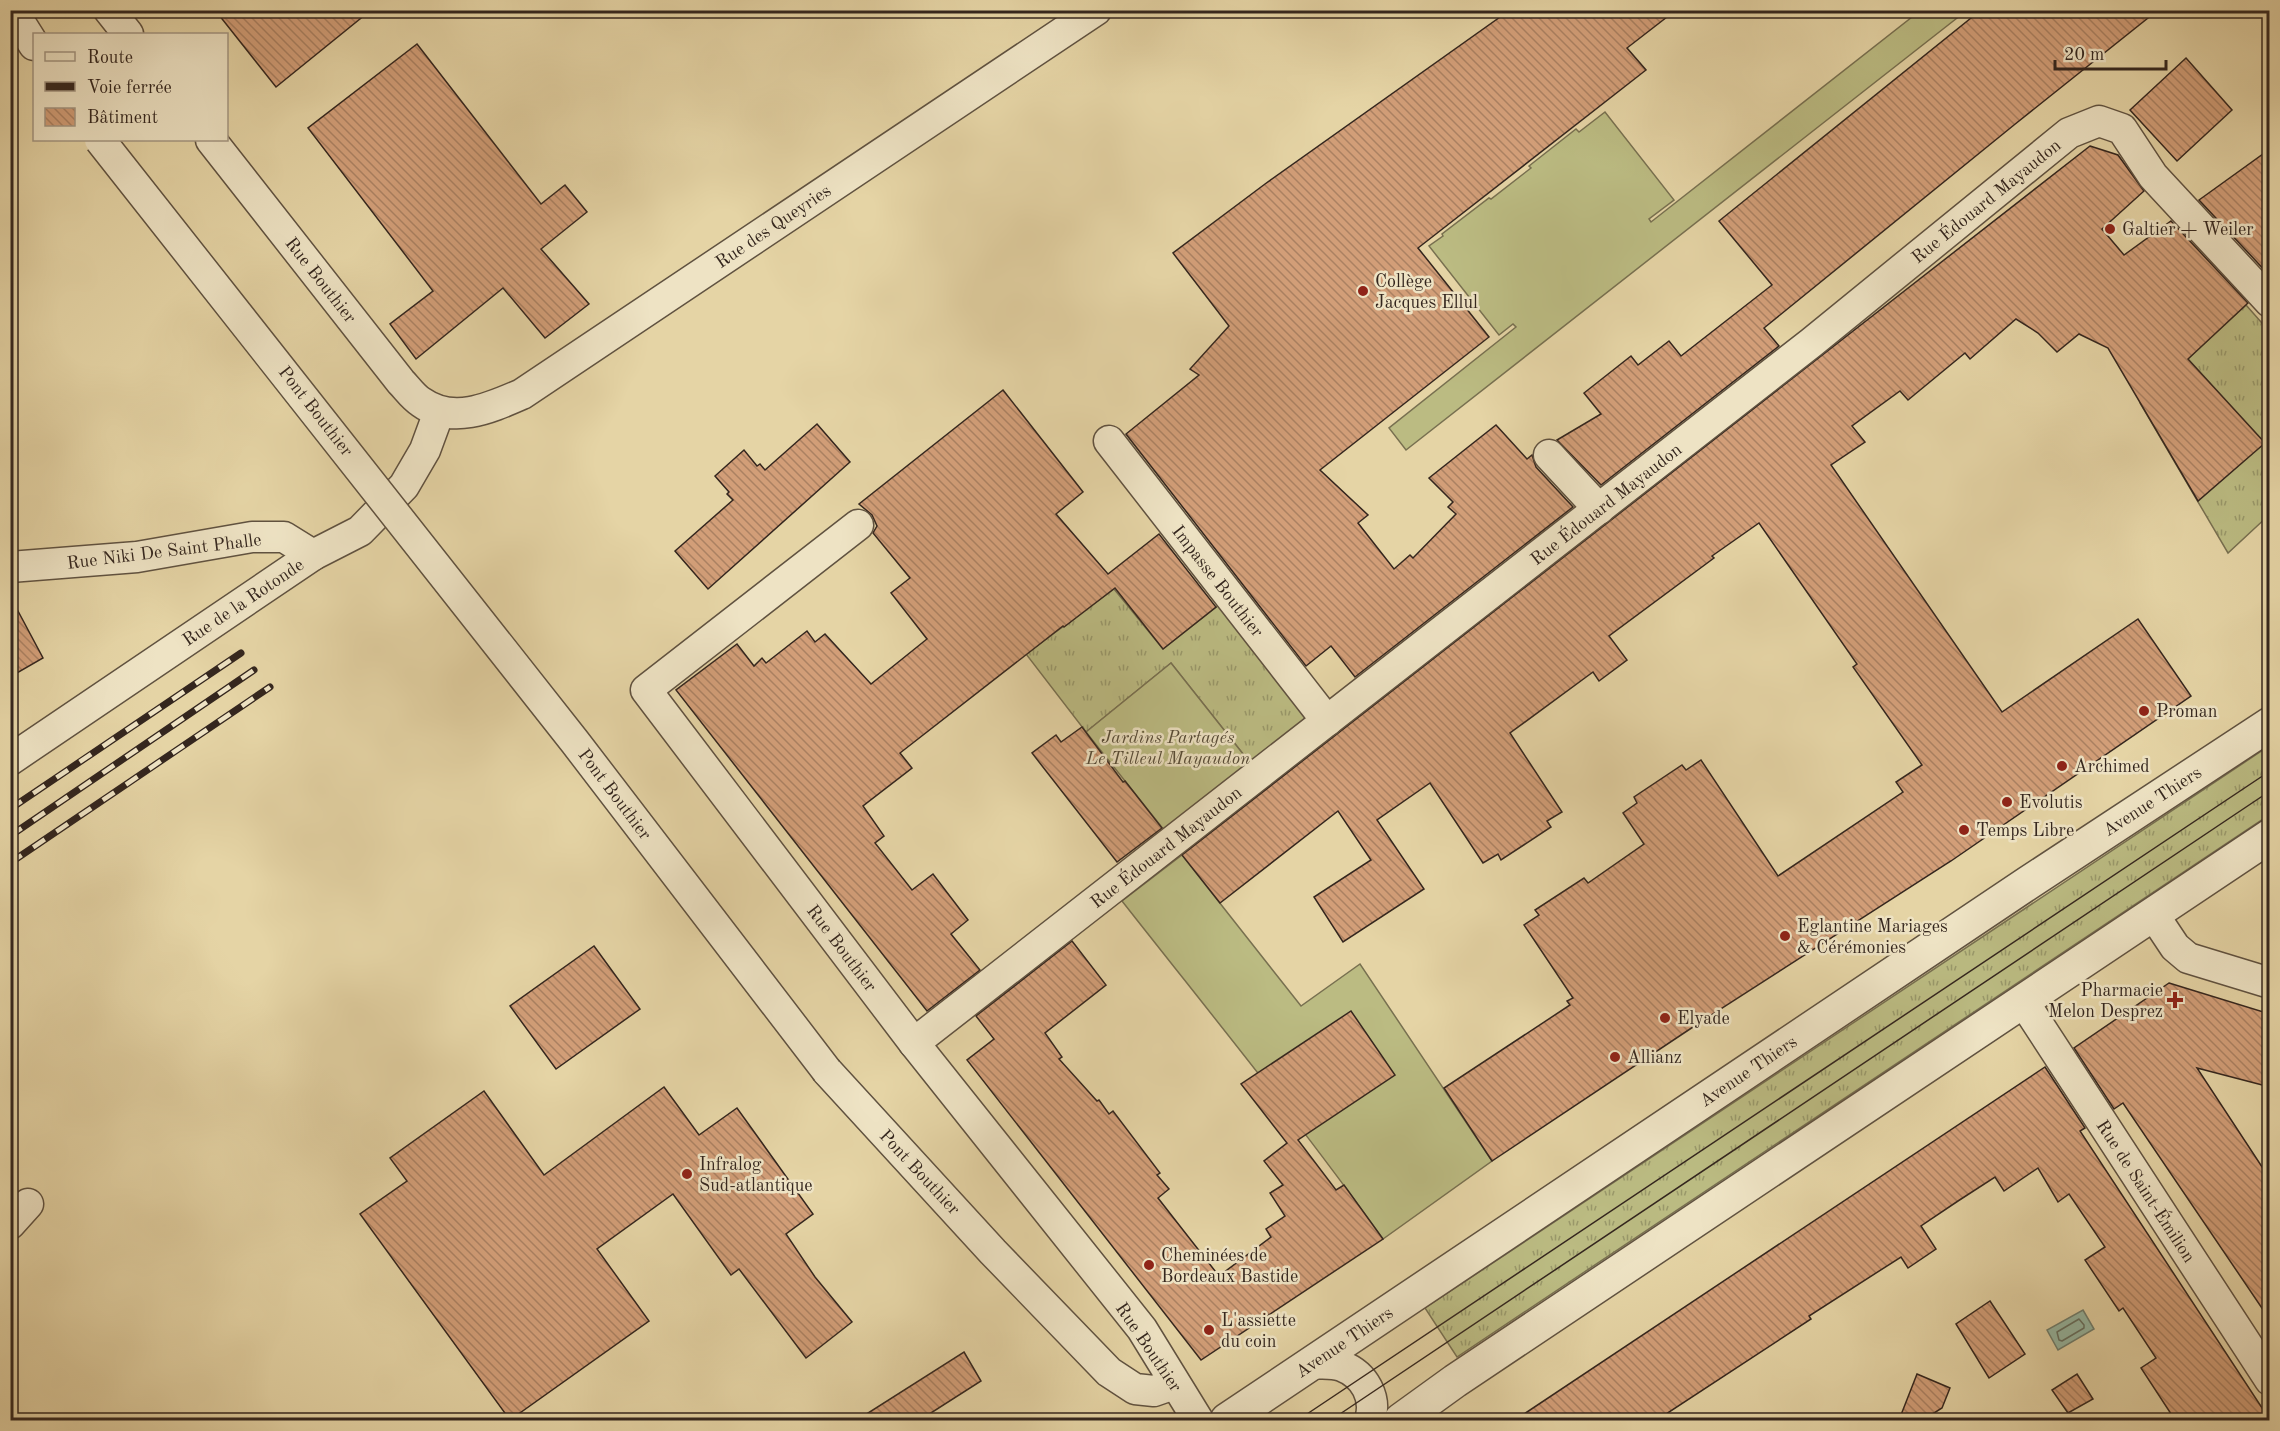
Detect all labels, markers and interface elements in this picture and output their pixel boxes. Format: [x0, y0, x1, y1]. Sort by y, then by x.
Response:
legend [33, 33, 228, 141]
scale bar [2055, 33, 2166, 71]
text: 20 m [2064, 46, 2104, 64]
text: Route [87, 49, 133, 67]
text: Voie ferrée [87, 79, 172, 97]
text: Bâtiment [87, 109, 158, 127]
street label: Rue Édouard Mayaudon [1906, 133, 2065, 267]
street label: Rue des Queyries [713, 182, 835, 272]
place label: Galtier + Weiler [2122, 221, 2254, 239]
marker: Galtier + Weiler [2103, 222, 2117, 236]
street label: Rue Bouthier [281, 234, 360, 327]
place label: Collège Jacques Ellul [1375, 273, 1478, 312]
marker: Collège Jacques Ellul [1356, 284, 1370, 298]
street label: Pont Bouthier [275, 363, 356, 461]
street label: Rue Édouard Mayaudon [1525, 437, 1686, 569]
street label: Impasse Bouthier [1168, 522, 1267, 641]
street label: Rue Niki De Saint Phalle [66, 531, 263, 573]
street label: Rue de la Rotonde [180, 556, 307, 650]
place label: Proman [2156, 703, 2218, 721]
marker: Proman [2137, 704, 2151, 718]
park label: Jardins Partagés Le Tilleul Mayaudon [1085, 729, 1250, 768]
street label: Pont Bouthier [574, 746, 655, 844]
place label: Archimed [2074, 758, 2150, 776]
marker: Archimed [2055, 759, 2069, 773]
street label: Avenue Thiers [2100, 763, 2205, 840]
street label: Rue Édouard Mayaudon [1085, 780, 1246, 912]
place label: Evolutis [2019, 794, 2083, 812]
marker: Evolutis [2000, 795, 2014, 809]
place label: Temps Libre [1976, 822, 2074, 840]
marker: Temps Libre [1957, 823, 1971, 837]
street label: Rue Bouthier [803, 902, 880, 996]
place label: Eglantine Mariages & Cérémonies [1797, 918, 1948, 957]
marker: Eglantine Mariages & Cérémonies [1778, 929, 1792, 943]
place label: Pharmacie Melon Desprez [2048, 982, 2163, 1021]
marker: Pharmacie Melon Desprez [2168, 993, 2182, 1007]
place label: Elyade [1677, 1010, 1730, 1028]
marker: Elyade [1658, 1011, 1672, 1025]
street label: Avenue Thiers [1697, 1033, 1801, 1111]
place label: Allianz [1627, 1049, 1682, 1067]
marker: Allianz [1608, 1050, 1622, 1064]
street label: Rue de Saint-Émilion [2092, 1115, 2201, 1266]
street label: Pont Bouthier [876, 1127, 963, 1219]
place label: Infralog Sud-atlantique [699, 1156, 813, 1195]
marker: Infralog Sud-atlantique [680, 1167, 694, 1181]
place label: Cheminées de Bordeaux Bastide [1161, 1247, 1298, 1286]
marker: Cheminées de Bordeaux Bastide [1142, 1258, 1156, 1272]
street label: Rue Bouthier [1112, 1300, 1185, 1396]
street label: Avenue Thiers [1293, 1304, 1397, 1382]
place label: L'assiette du coin [1221, 1312, 1296, 1351]
marker: L'assiette du coin [1202, 1323, 1216, 1337]

